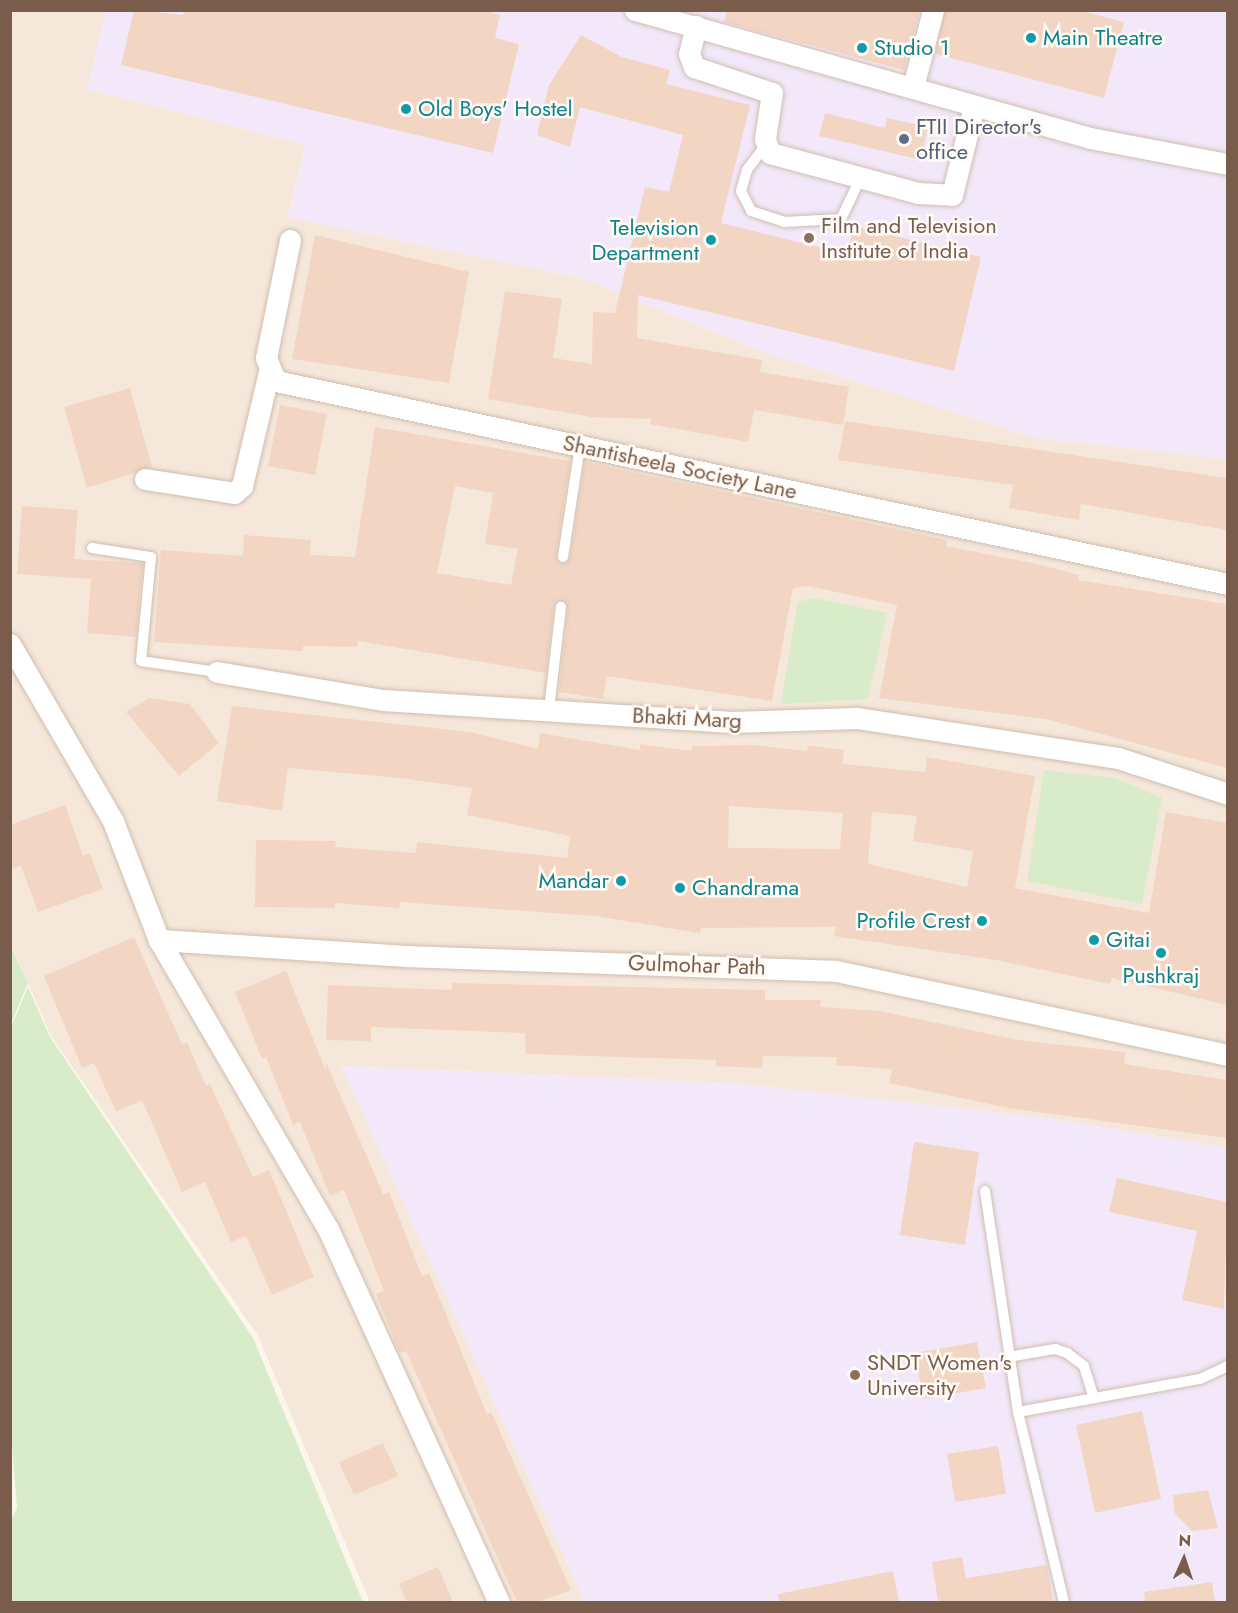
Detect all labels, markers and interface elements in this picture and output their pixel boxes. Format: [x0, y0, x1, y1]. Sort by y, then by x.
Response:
place label: Main Theatre [1043, 25, 1163, 51]
marker: Main Theatre [1024, 31, 1038, 45]
place label: Studio 1 [874, 35, 950, 61]
marker: Studio 1 [855, 41, 869, 55]
place label: Old Boys' Hostel [418, 96, 573, 122]
marker: Old Boys' Hostel [399, 102, 413, 116]
place label: FTII Director's office [916, 113, 1041, 164]
marker: FTII Director's office [897, 132, 911, 146]
place label: Film and Television Institute of India [821, 212, 997, 264]
place label: Television Department [591, 214, 699, 266]
marker: Film and Television Institute of India [802, 231, 816, 245]
marker: Television Department [704, 233, 718, 247]
street label: Shantisheela Society Lane [561, 429, 799, 505]
street label: Bhakti Marg [631, 702, 743, 734]
place label: Mandar [538, 868, 609, 894]
marker: Mandar [614, 874, 628, 888]
place label: Chandrama [692, 875, 799, 901]
marker: Chandrama [673, 881, 687, 895]
place label: Profile Crest [856, 908, 970, 934]
marker: Profile Crest [975, 914, 989, 928]
place label: Gitai [1106, 927, 1150, 953]
marker: Gitai [1087, 933, 1101, 947]
marker: Pushkraj [1154, 946, 1168, 960]
street label: Gulmohar Path [628, 949, 766, 981]
place label: Pushkraj [1123, 963, 1199, 989]
place label: SNDT Women's University [867, 1349, 1012, 1400]
marker: SNDT Women's University [848, 1368, 862, 1382]
north arrow [1154, 1529, 1214, 1589]
text: N [1178, 1529, 1192, 1552]

